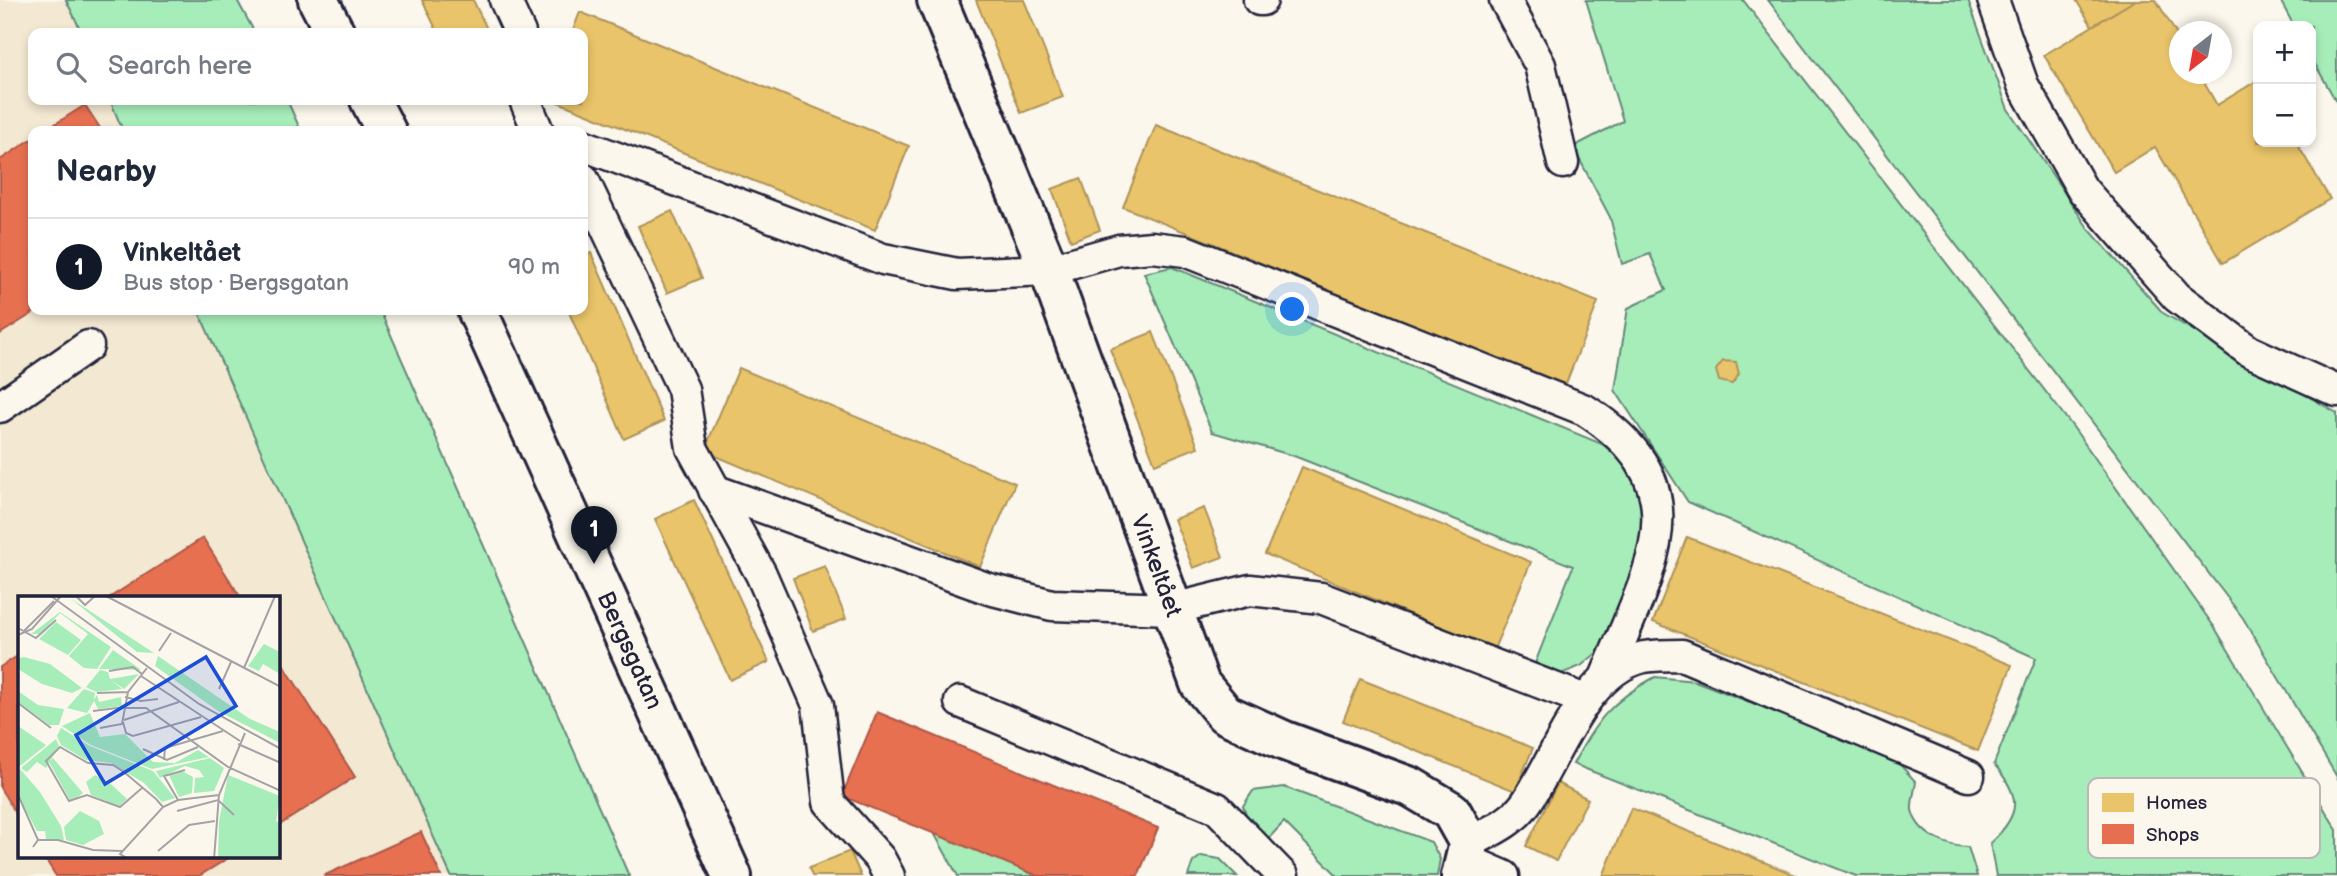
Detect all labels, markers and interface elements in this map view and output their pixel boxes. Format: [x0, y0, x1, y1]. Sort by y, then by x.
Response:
north arrow [2169, 21, 2232, 84]
map controls [2253, 21, 2316, 147]
button: + [2253, 21, 2316, 84]
search box [28, 28, 588, 105]
icon: search [52, 48, 90, 86]
text: Search here [108, 51, 252, 82]
button: − [2253, 84, 2316, 147]
text: Nearby [56, 154, 156, 190]
text: Vinkeltået [123, 238, 241, 269]
text: 1 [74, 253, 84, 281]
text: 90 m [508, 253, 560, 281]
text: Bus stop · Bergsgatan [123, 269, 349, 297]
your location [1275, 292, 1309, 326]
pin: 1 [571, 506, 617, 564]
street label: Vinkeltået [1125, 510, 1189, 621]
street label: Bergsgatan [591, 587, 669, 713]
inset map [18, 596, 280, 858]
legend [2088, 778, 2320, 858]
text: Homes [2146, 792, 2207, 815]
text: Shops [2146, 824, 2199, 847]

